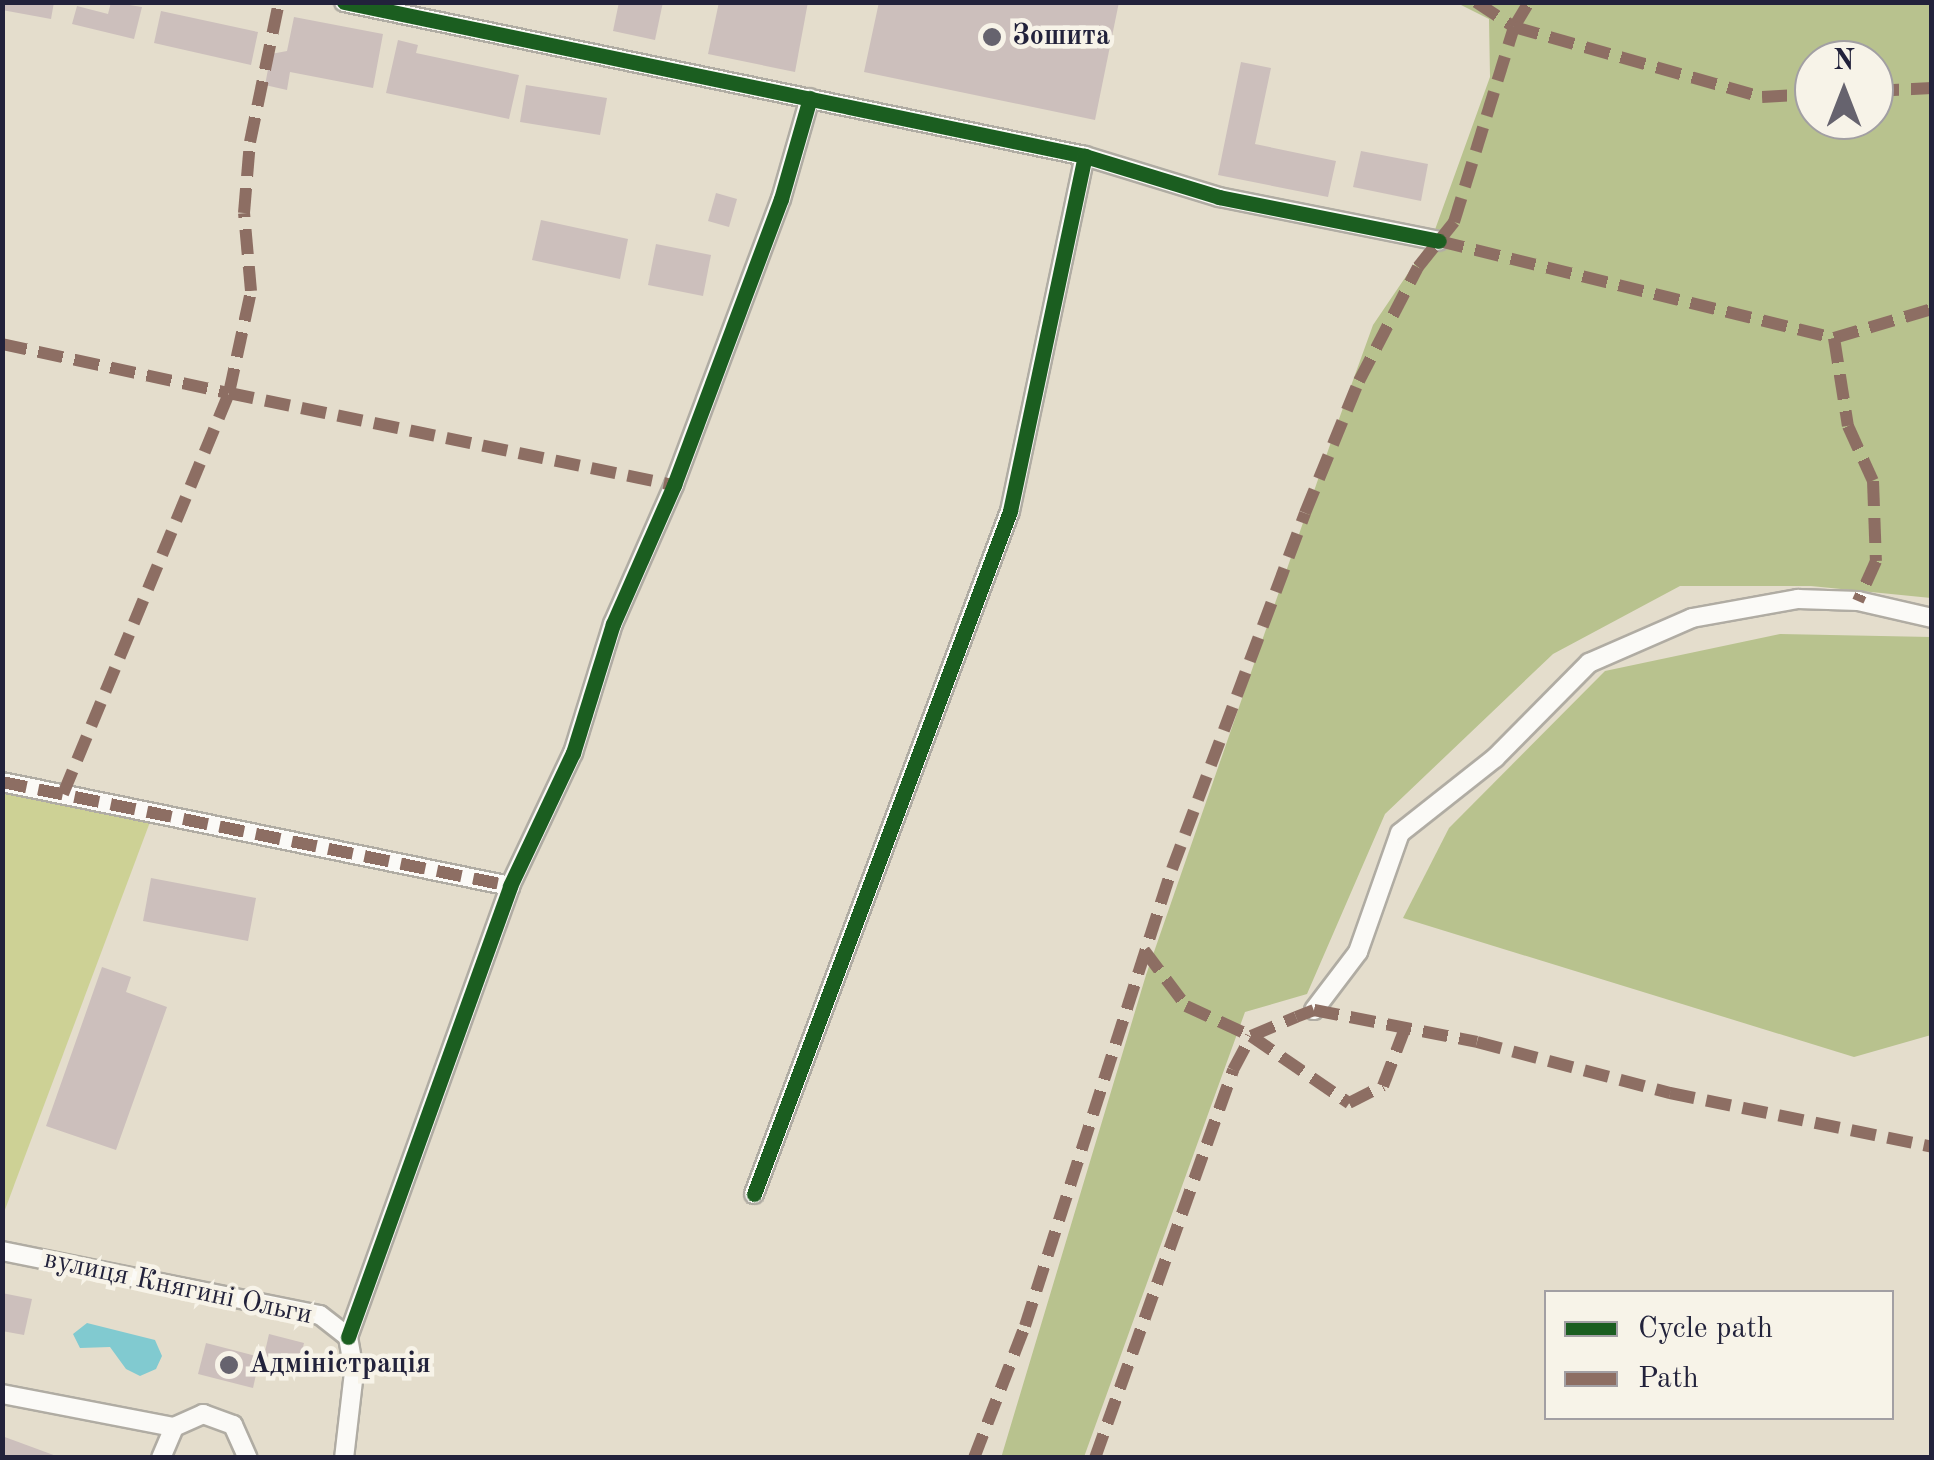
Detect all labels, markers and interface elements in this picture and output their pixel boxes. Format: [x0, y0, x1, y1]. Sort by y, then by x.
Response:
place label: Зошита [1012, 20, 1110, 54]
marker: Зошита [981, 26, 1003, 48]
north arrow [1794, 40, 1894, 140]
text: N [1833, 48, 1855, 76]
street label: вулиця Княгині Ольги [41, 1243, 315, 1333]
legend [1544, 1290, 1894, 1420]
text: Cycle path [1638, 1314, 1773, 1344]
place label: Адміністрація [249, 1348, 431, 1382]
marker: Адміністрація [218, 1354, 240, 1376]
text: Path [1638, 1364, 1699, 1394]

